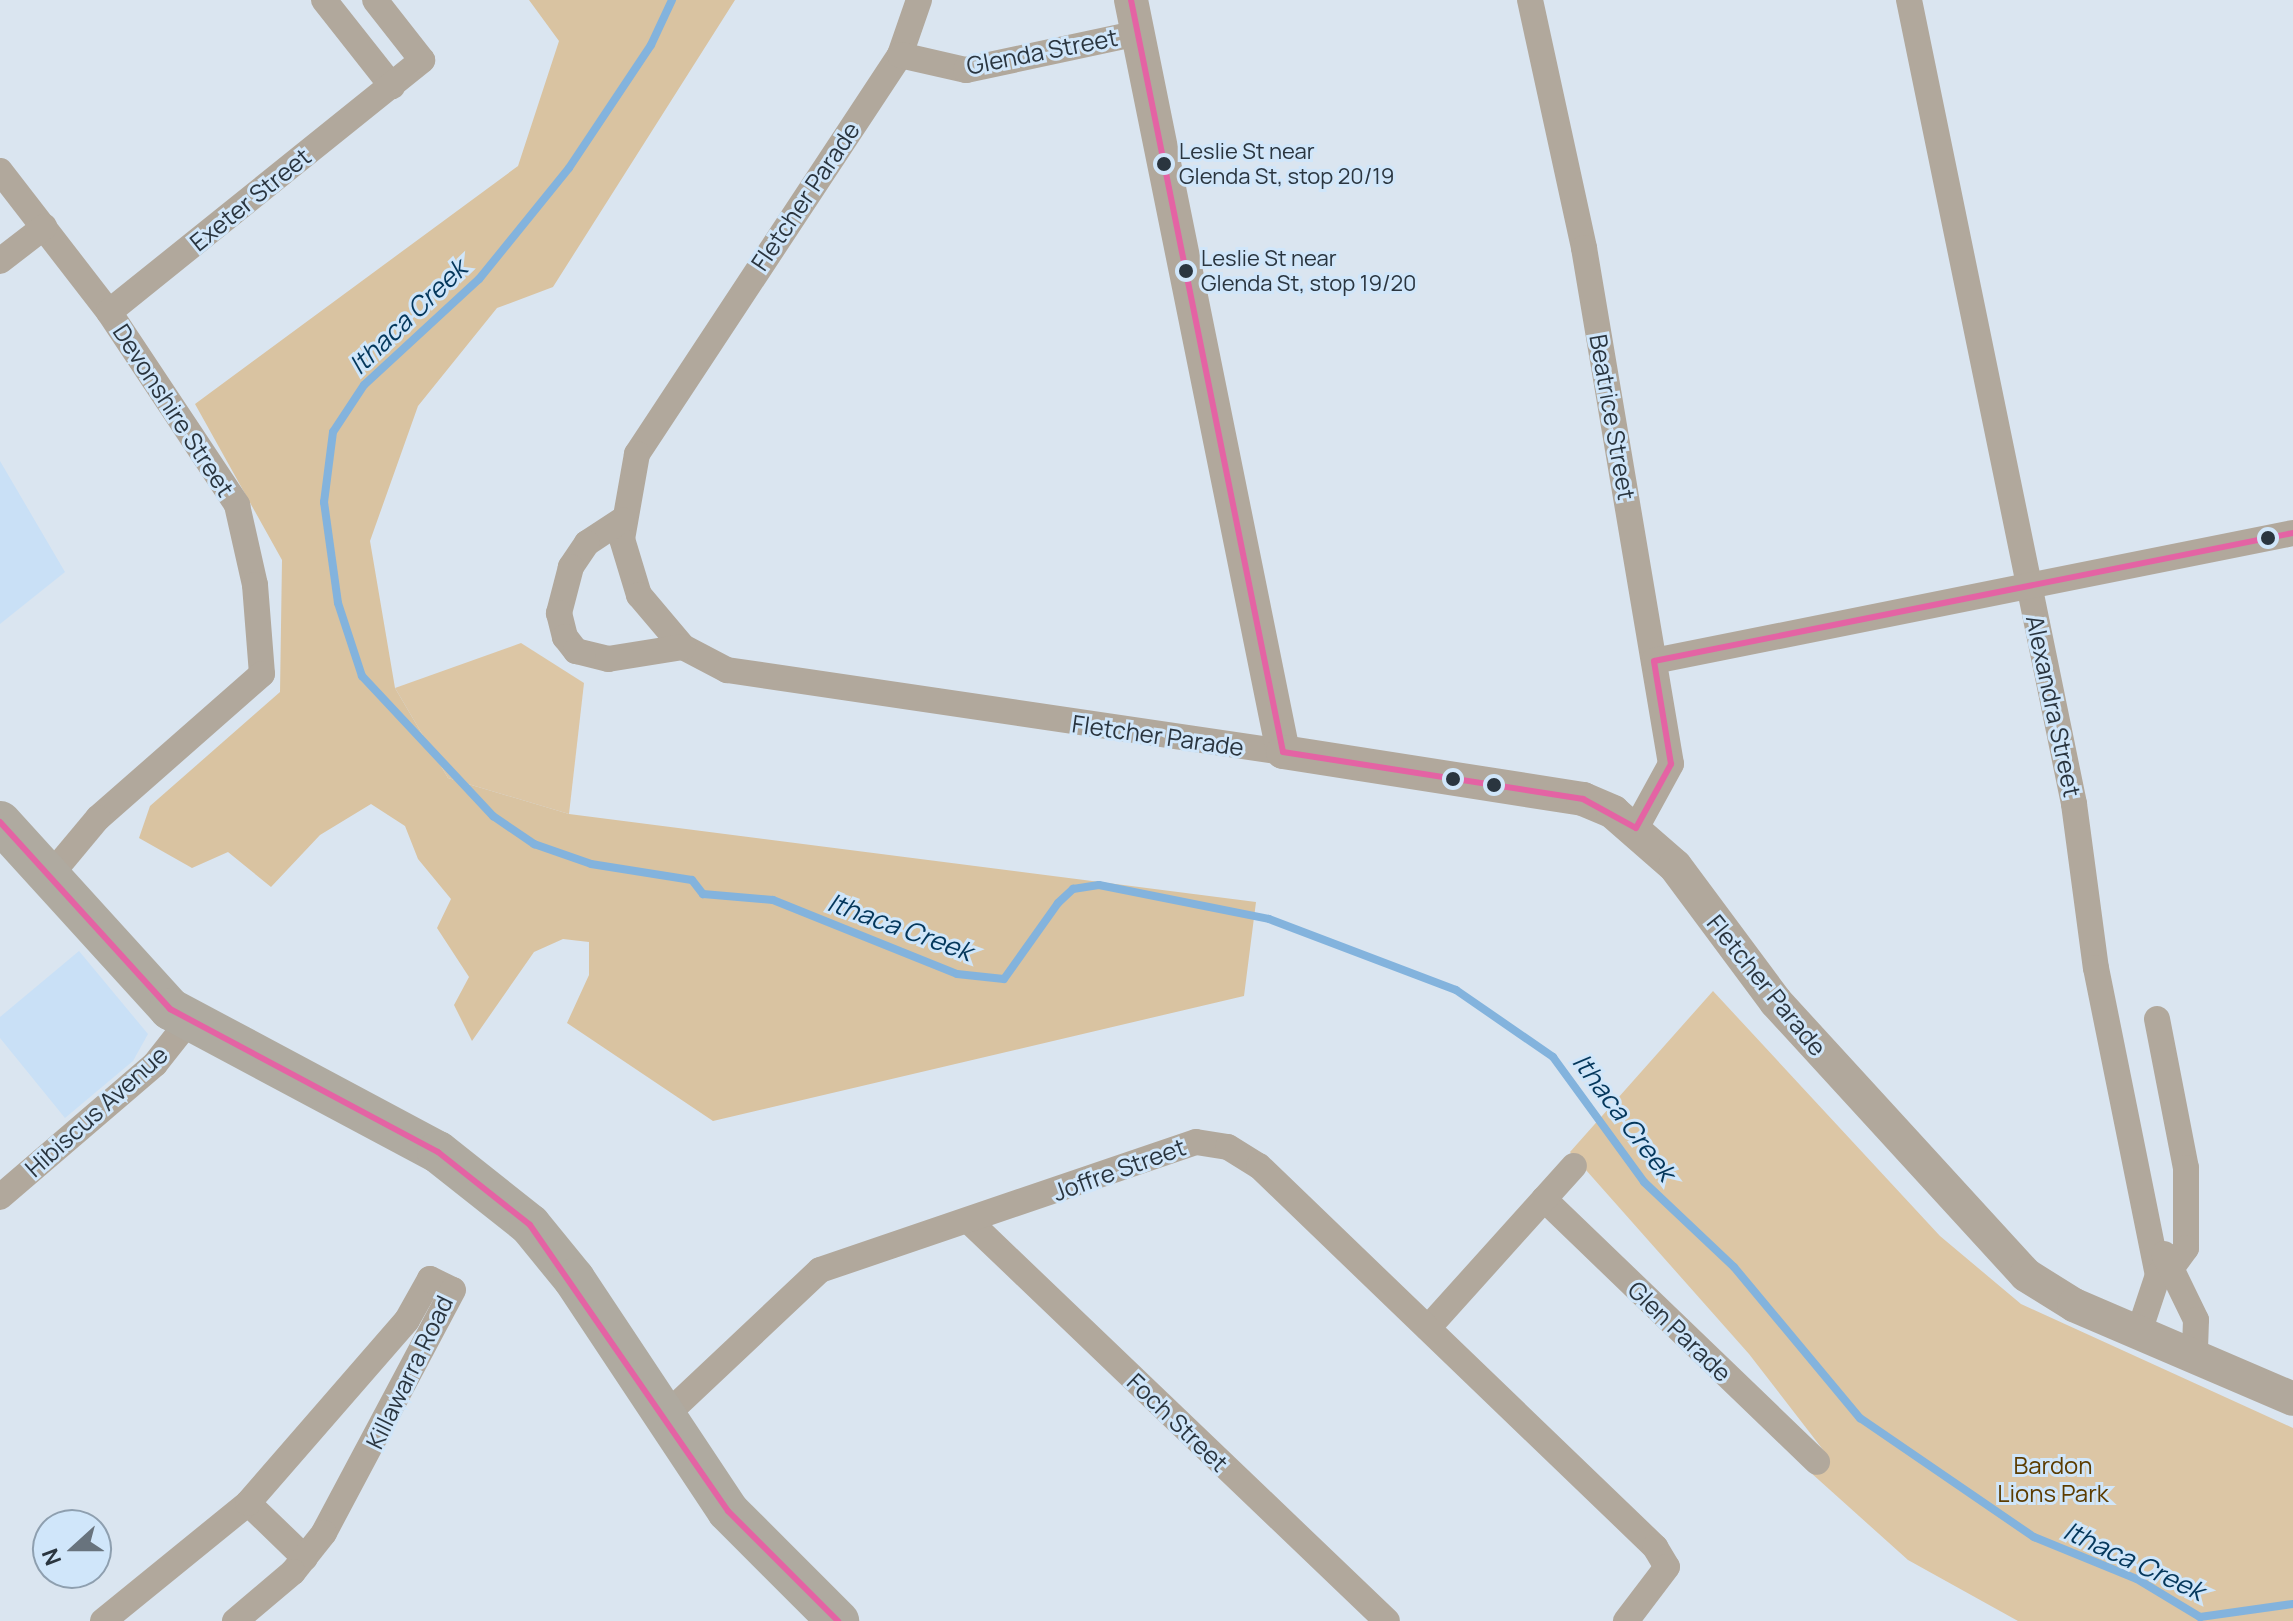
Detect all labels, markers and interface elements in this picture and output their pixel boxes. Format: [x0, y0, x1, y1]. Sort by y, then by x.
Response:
street label: Glenda Street [964, 22, 1120, 80]
street label: Fletcher Parade [745, 116, 865, 276]
place label: Leslie St near Glenda St, stop 20/19 [1179, 138, 1395, 190]
street label: Exeter Street [184, 142, 316, 256]
marker: Leslie St near Glenda St, stop 20/19 [1156, 156, 1172, 172]
place label: Leslie St near Glenda St, stop 19/20 [1201, 245, 1417, 296]
water label: Ithaca Creek [343, 253, 473, 381]
marker: Leslie St near Glenda St, stop 19/20 [1178, 263, 1194, 279]
street label: Devonshire Street [107, 318, 241, 502]
street label: Beatrice Street [1584, 332, 1642, 502]
unlabelled marker [2260, 530, 2276, 546]
street label: Alexandra Street [2021, 613, 2087, 799]
street label: Fletcher Parade [1070, 709, 1246, 761]
unlabelled marker [1445, 771, 1461, 787]
unlabelled marker [1486, 777, 1502, 793]
water label: Ithaca Creek [824, 886, 976, 968]
street label: Fletcher Parade [1701, 909, 1833, 1061]
street label: Hibiscus Avenue [19, 1040, 173, 1182]
water label: Ithaca Creek [1566, 1047, 1682, 1187]
street label: Joffre Street [1049, 1132, 1189, 1206]
street label: Glen Parade [1622, 1275, 1738, 1387]
street label: Killawarra Road [360, 1291, 458, 1453]
street label: Foch Street [1122, 1367, 1234, 1477]
park label: Bardon Lions Park [1997, 1451, 2109, 1507]
north arrow [32, 1509, 112, 1589]
water label: Ithaca Creek [2059, 1515, 2209, 1607]
text: N [35, 1544, 68, 1570]

